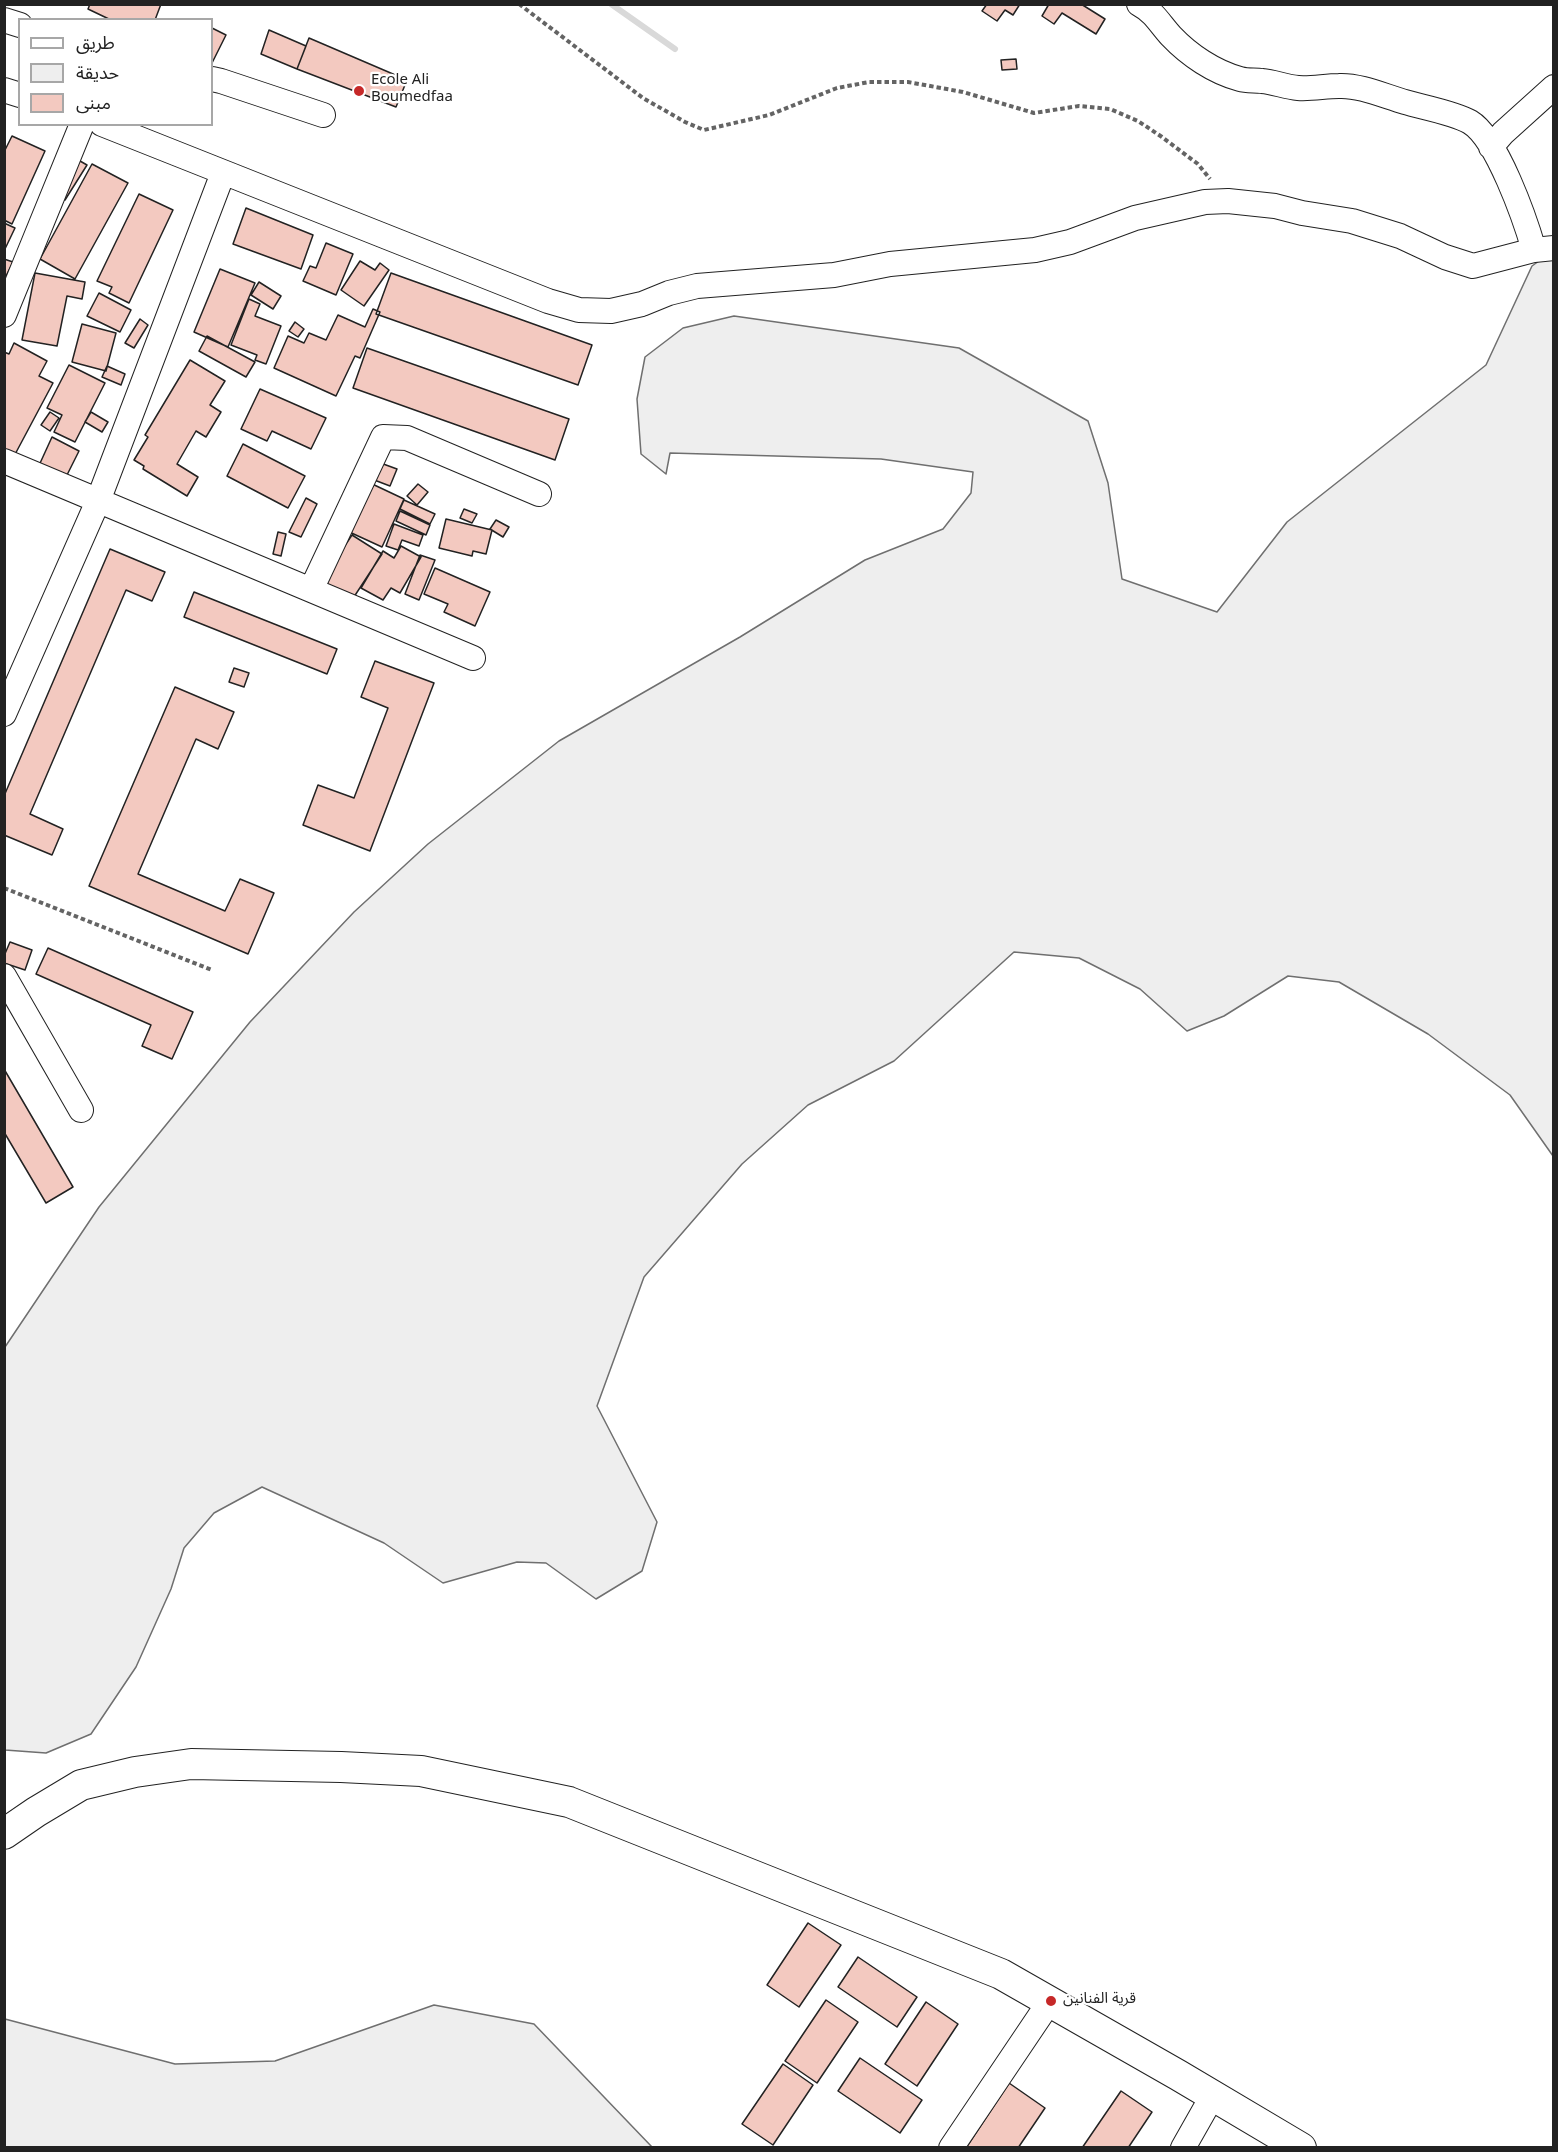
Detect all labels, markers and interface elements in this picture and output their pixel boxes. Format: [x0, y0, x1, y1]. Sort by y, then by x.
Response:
legend [18, 18, 213, 126]
text: طريق [76, 24, 115, 62]
text: حديقة [76, 54, 119, 92]
place label: Ecole Ali Boumedfaa [371, 73, 453, 108]
text: مبنى [76, 84, 111, 122]
marker: Ecole Ali Boumedfaa [352, 84, 366, 98]
place label: قرية الفنانين [1063, 1992, 1136, 2010]
marker: قرية الفنانين [1044, 1994, 1058, 2008]

